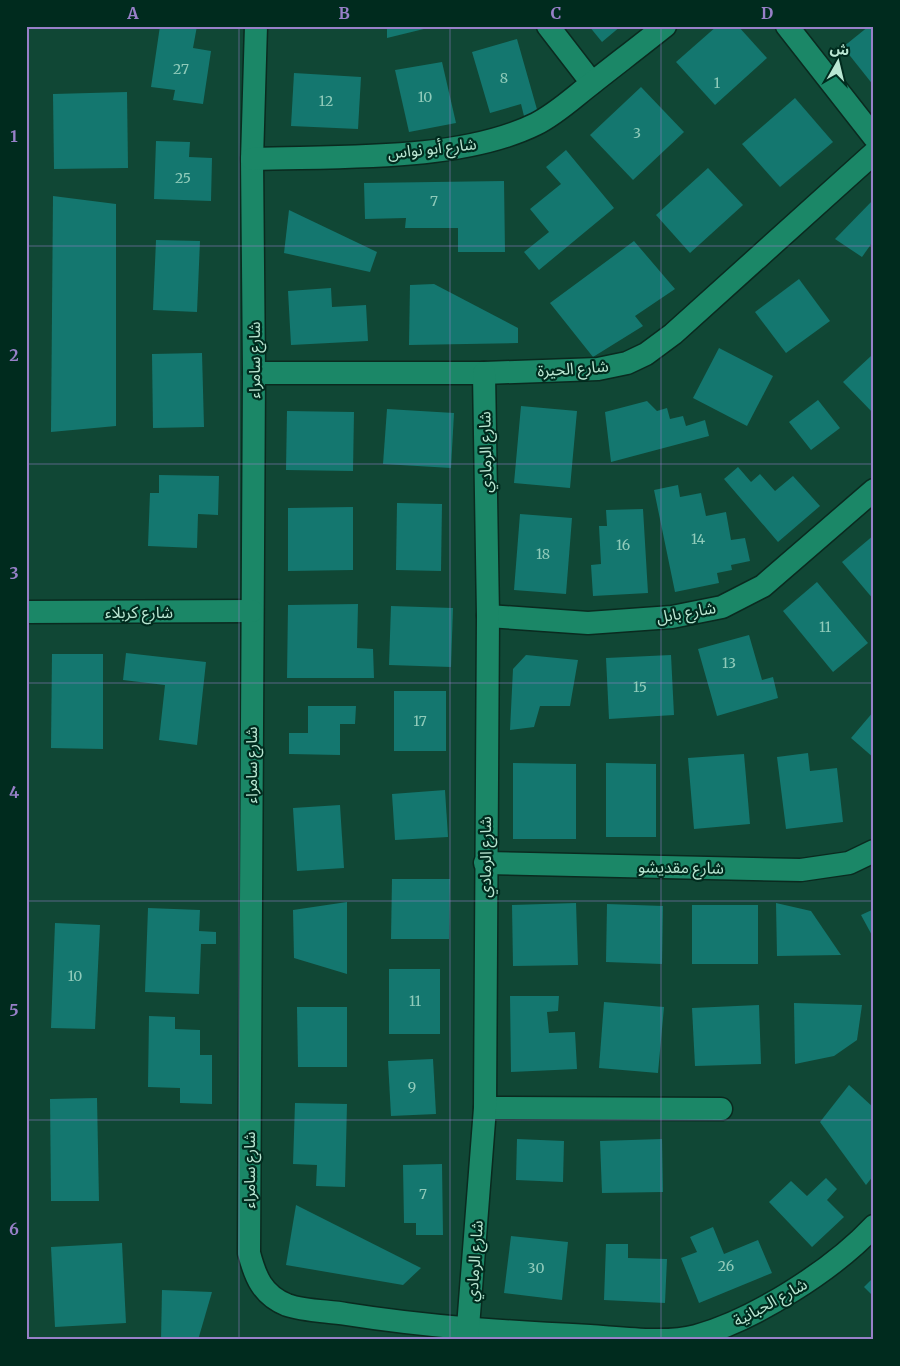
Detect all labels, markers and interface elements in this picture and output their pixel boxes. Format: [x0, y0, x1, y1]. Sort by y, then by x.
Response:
text: A [126, 3, 139, 23]
text: B [338, 3, 350, 23]
text: C [551, 3, 561, 23]
text: D [761, 3, 773, 23]
north arrow [812, 38, 862, 88]
text: ش [829, 39, 851, 59]
house number: 27 [173, 60, 189, 78]
house number: 8 [500, 69, 508, 87]
house number: 1 [714, 74, 720, 92]
house number: 10 [418, 88, 432, 106]
house number: 12 [319, 92, 333, 110]
house number: 3 [633, 124, 641, 142]
text: 1 [10, 126, 18, 146]
street label: شارع أبو نواس [386, 133, 478, 166]
house number: 25 [175, 169, 191, 187]
house number: 7 [430, 192, 438, 210]
street label: شارع سامراء [244, 322, 267, 398]
text: 2 [9, 345, 19, 365]
street label: شارع الحيرة [537, 356, 609, 383]
street label: شارع الرمادي [474, 411, 499, 493]
house number: 14 [691, 530, 705, 548]
house number: 16 [616, 536, 630, 554]
house number: 18 [536, 545, 550, 563]
text: 3 [9, 563, 19, 583]
street label: شارع بابل [655, 597, 718, 630]
street label: شارع كربلاء [105, 602, 173, 625]
house number: 11 [819, 618, 831, 636]
house number: 13 [722, 654, 736, 672]
house number: 15 [633, 678, 647, 696]
house number: 17 [413, 712, 427, 730]
street label: شارع سامراء [241, 727, 264, 803]
text: 4 [9, 782, 19, 802]
street label: شارع الرمادي [475, 816, 498, 898]
street label: شارع مقديشو [638, 856, 724, 881]
house number: 10 [68, 967, 82, 985]
house number: 11 [409, 992, 421, 1010]
text: 5 [9, 1000, 19, 1020]
house number: 9 [408, 1078, 416, 1096]
street label: شارع سامراء [239, 1132, 262, 1208]
house number: 7 [419, 1185, 427, 1203]
text: 6 [9, 1219, 19, 1239]
street label: شارع الرمادي [461, 1220, 490, 1303]
house number: 26 [718, 1257, 734, 1275]
house number: 30 [528, 1259, 544, 1277]
street label: شارع الحبانية [730, 1274, 812, 1333]

